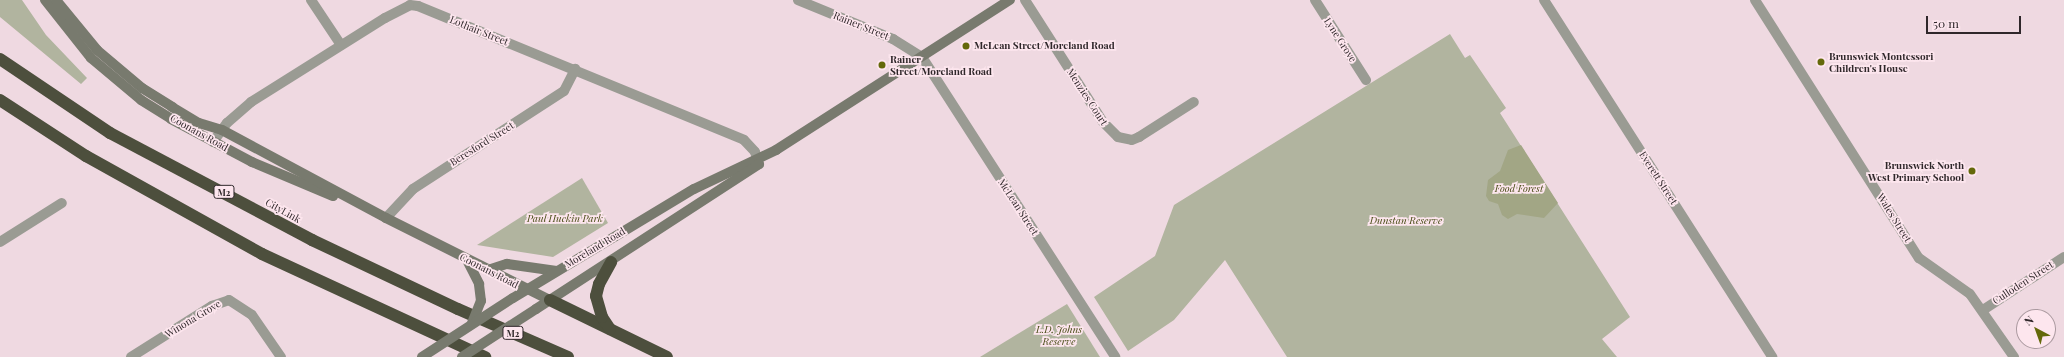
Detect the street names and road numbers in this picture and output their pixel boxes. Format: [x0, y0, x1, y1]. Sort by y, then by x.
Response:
street label: Rainer Street [831, 9, 891, 43]
street label: Lothair Street [448, 14, 510, 48]
street label: Lyne Grove [1321, 16, 1359, 64]
street label: Menzies Court [1064, 66, 1110, 128]
street label: Coonans Road [168, 112, 230, 154]
street label: Beresford Street [448, 120, 516, 168]
street label: Everett Street [1636, 149, 1680, 207]
street label: McLean Street [995, 177, 1041, 237]
road number: M2 [213, 185, 235, 199]
street label: Wales Street [1874, 191, 1914, 245]
street label: CityLink [263, 196, 303, 226]
street label: Moreland Road [563, 225, 627, 271]
street label: Coonans Road [458, 251, 520, 291]
street label: Culloden Street [1990, 259, 2056, 307]
street label: Winona Grove [163, 298, 223, 340]
road number: M2 [502, 326, 524, 340]

